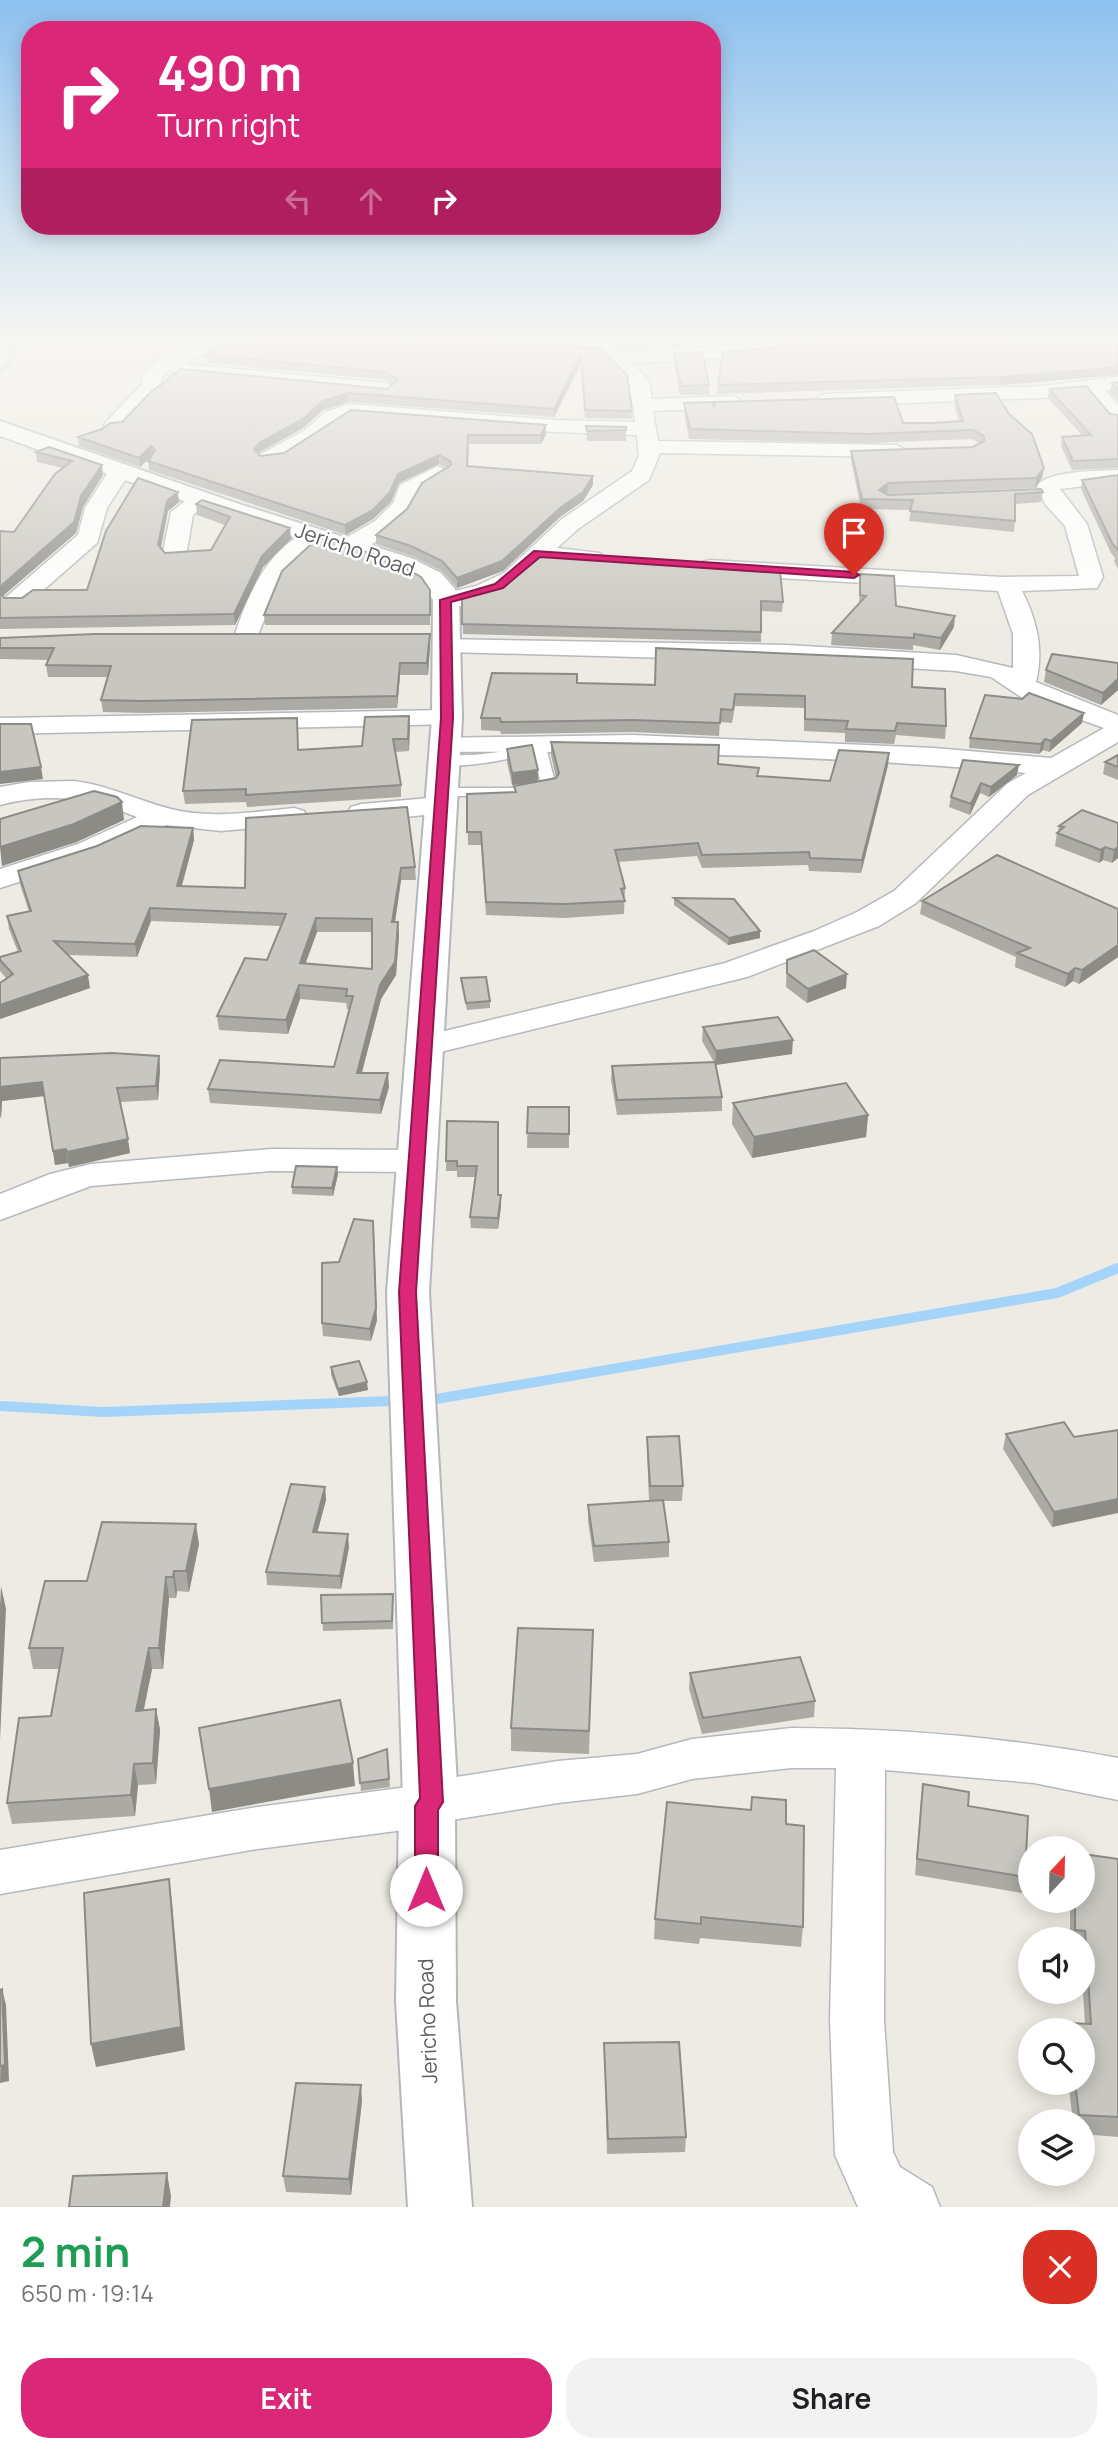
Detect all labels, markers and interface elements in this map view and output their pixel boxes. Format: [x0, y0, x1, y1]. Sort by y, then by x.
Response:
text: 490 m [157, 39, 302, 106]
icon: right [42, 49, 133, 140]
text: Turn right [157, 103, 300, 147]
icon: left [279, 182, 317, 220]
icon: ahead [352, 182, 390, 220]
icon: right [425, 182, 463, 220]
pin [824, 503, 884, 575]
icon: arrive [835, 514, 873, 552]
street label: Jericho Road [292, 515, 419, 583]
north arrow [1018, 1836, 1096, 1913]
map controls [1018, 1836, 1095, 2186]
position arrow [389, 1853, 463, 1927]
button: sound [1018, 1927, 1095, 2004]
street label: Jericho Road [411, 1958, 443, 2084]
button: search [1018, 2018, 1095, 2095]
button: layers [1018, 2109, 1095, 2186]
text: 2 min [21, 2222, 130, 2280]
button: close [1023, 2230, 1097, 2304]
text: 650 m · 19:14 [21, 2277, 154, 2309]
button: Exit [21, 2358, 552, 2438]
button: Share [566, 2358, 1097, 2438]

